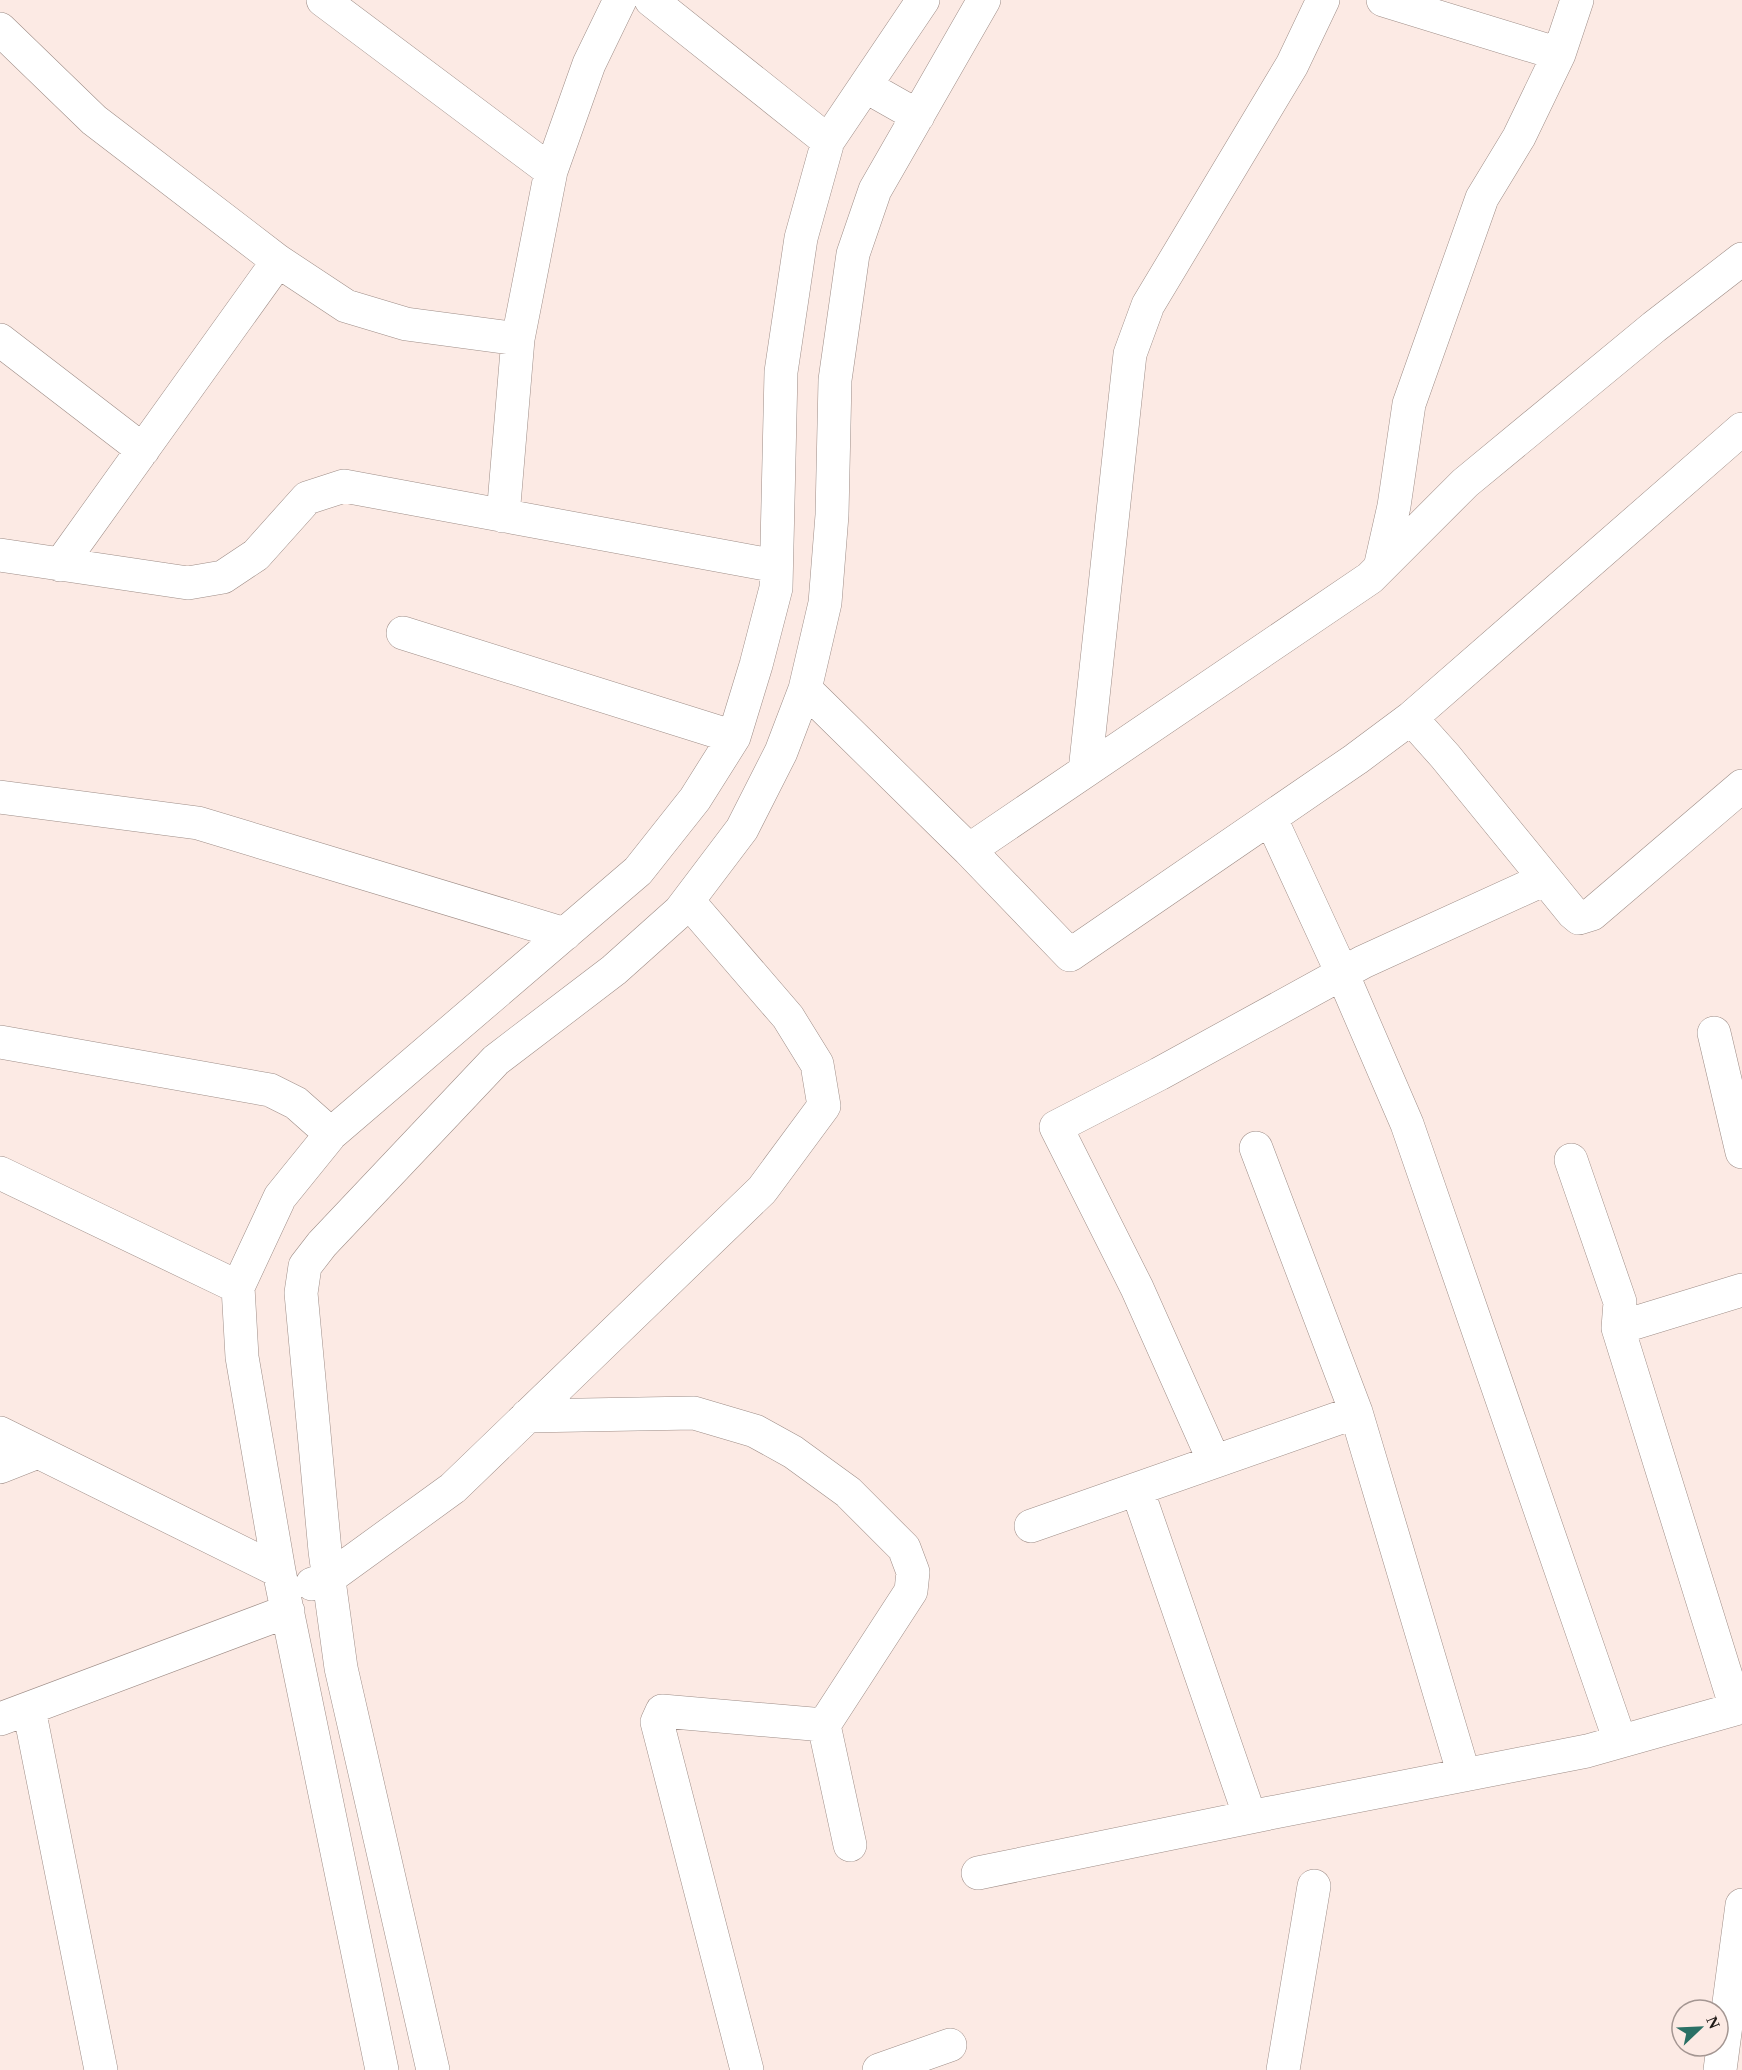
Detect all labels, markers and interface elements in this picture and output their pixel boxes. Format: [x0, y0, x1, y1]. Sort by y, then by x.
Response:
north arrow [1670, 1998, 1730, 2058]
text: N [1703, 2014, 1724, 2031]

